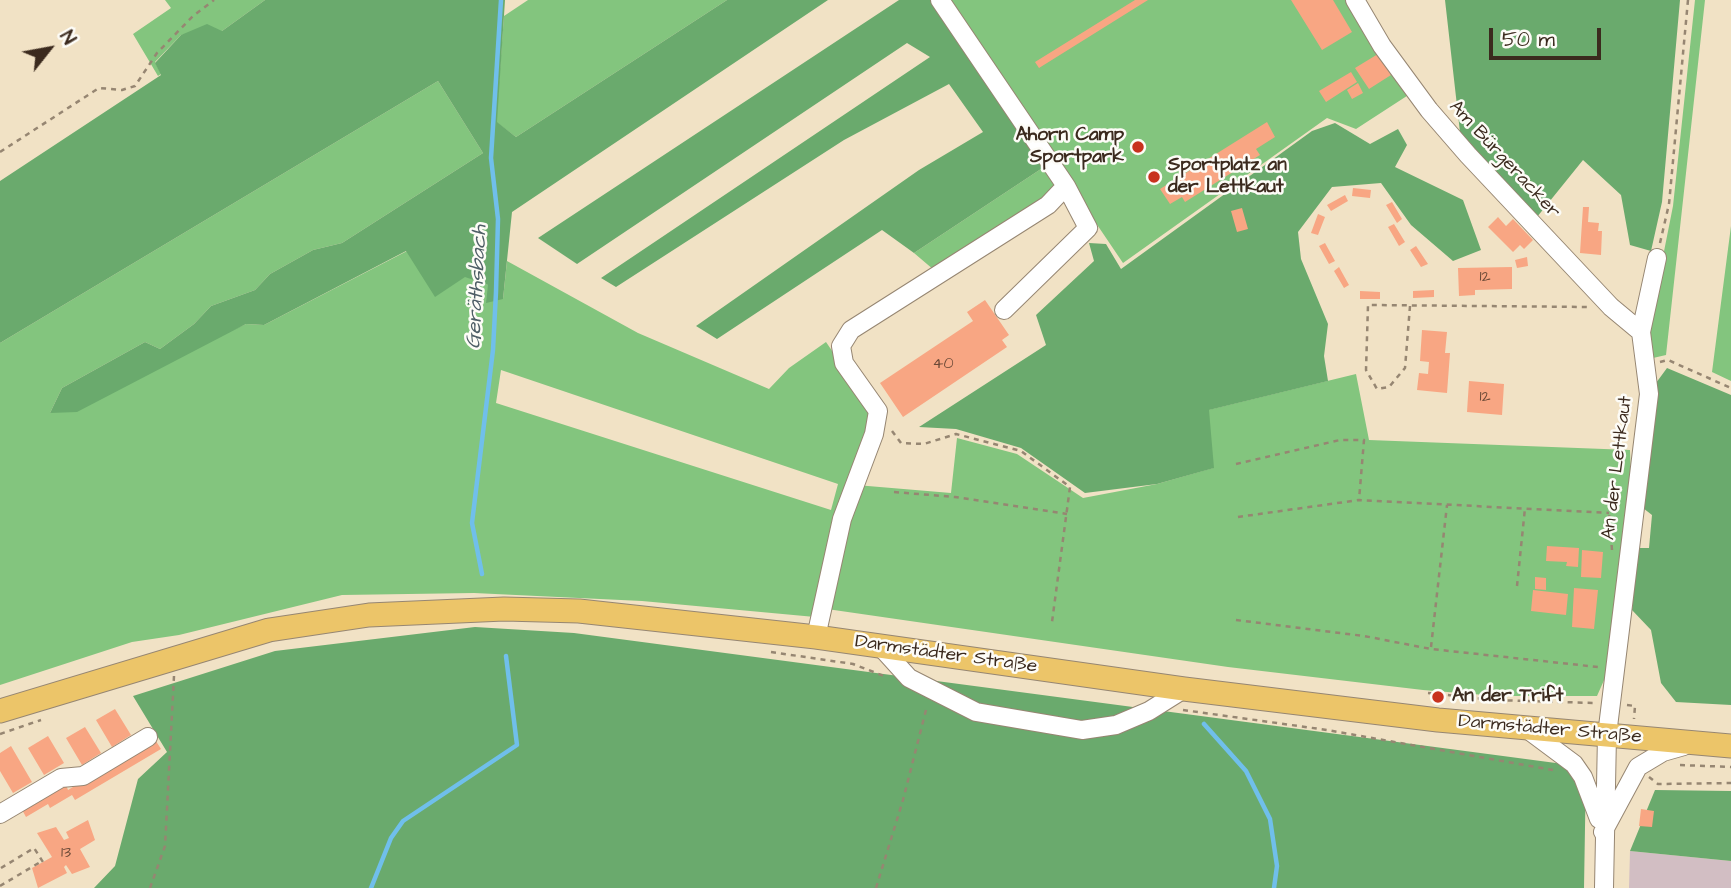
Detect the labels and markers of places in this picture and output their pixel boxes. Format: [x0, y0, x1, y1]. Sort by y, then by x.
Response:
place label: Ahorn Camp Sportpark [1016, 125, 1124, 169]
marker: Ahorn Camp Sportpark [1130, 139, 1146, 155]
place label: Sportplatz an der Lettkaut [1168, 155, 1287, 199]
marker: Sportplatz an der Lettkaut [1146, 169, 1162, 185]
place label: An der Trift [1452, 686, 1564, 708]
marker: An der Trift [1430, 689, 1446, 705]

